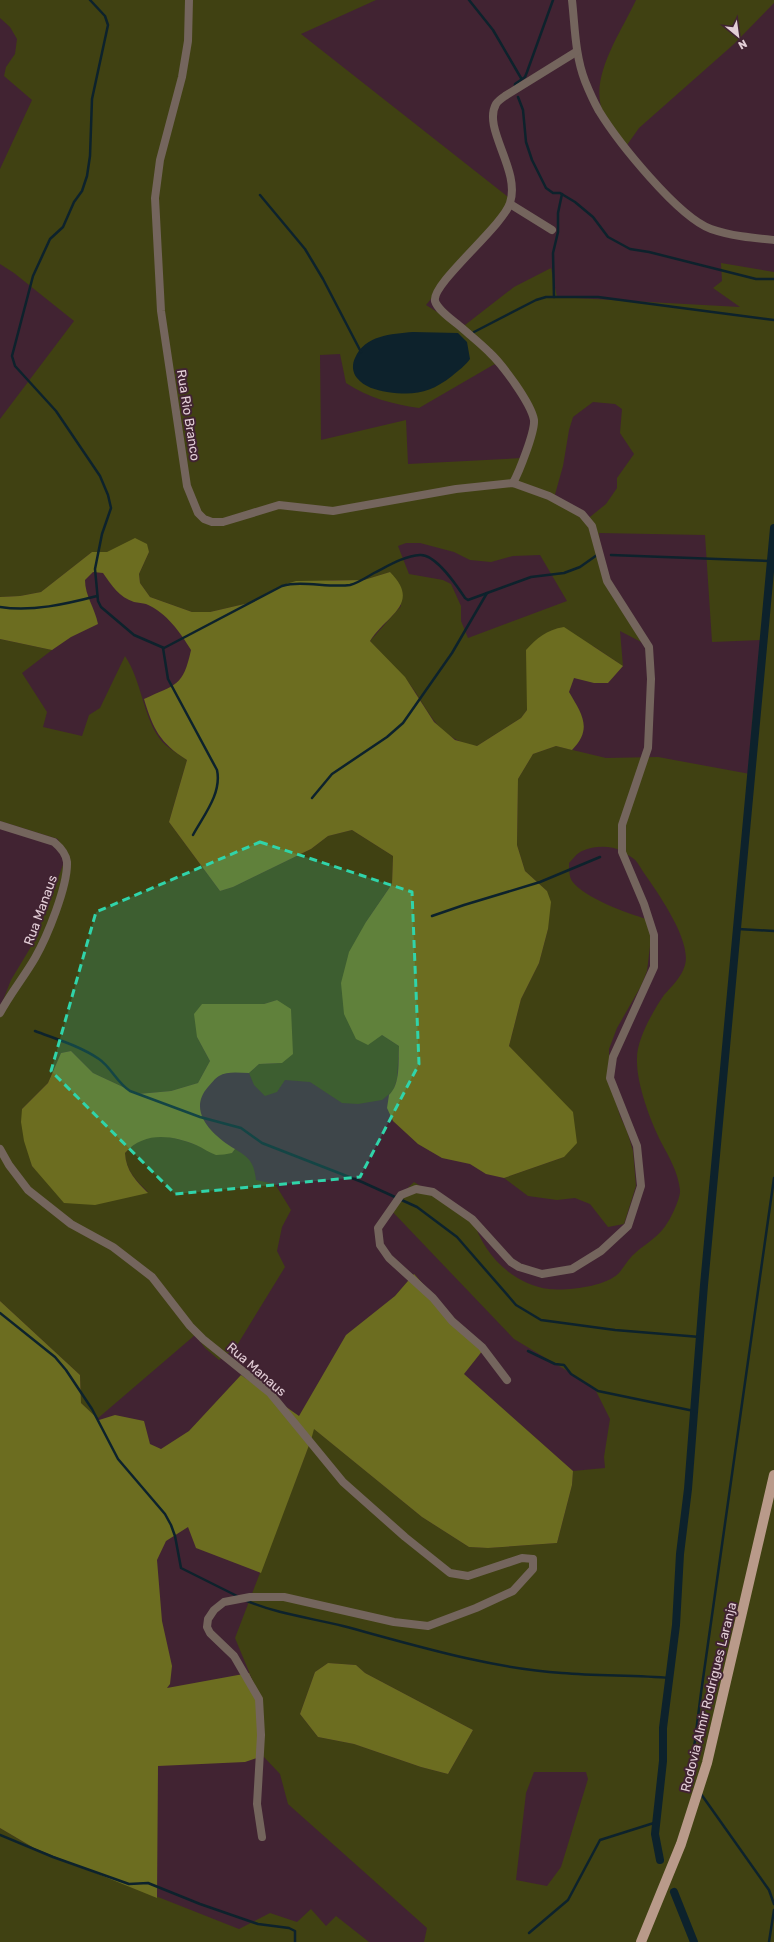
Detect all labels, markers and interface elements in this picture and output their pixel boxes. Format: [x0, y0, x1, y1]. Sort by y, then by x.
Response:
north arrow [718, 16, 758, 56]
text: N [736, 37, 749, 52]
street label: Rua Rio Branco [174, 368, 203, 462]
street label: Rua Manaus [21, 873, 60, 947]
street label: Rua Manaus [224, 1340, 290, 1399]
street label: Rodovia Almir Rodrigues Laranja [678, 1601, 740, 1794]

